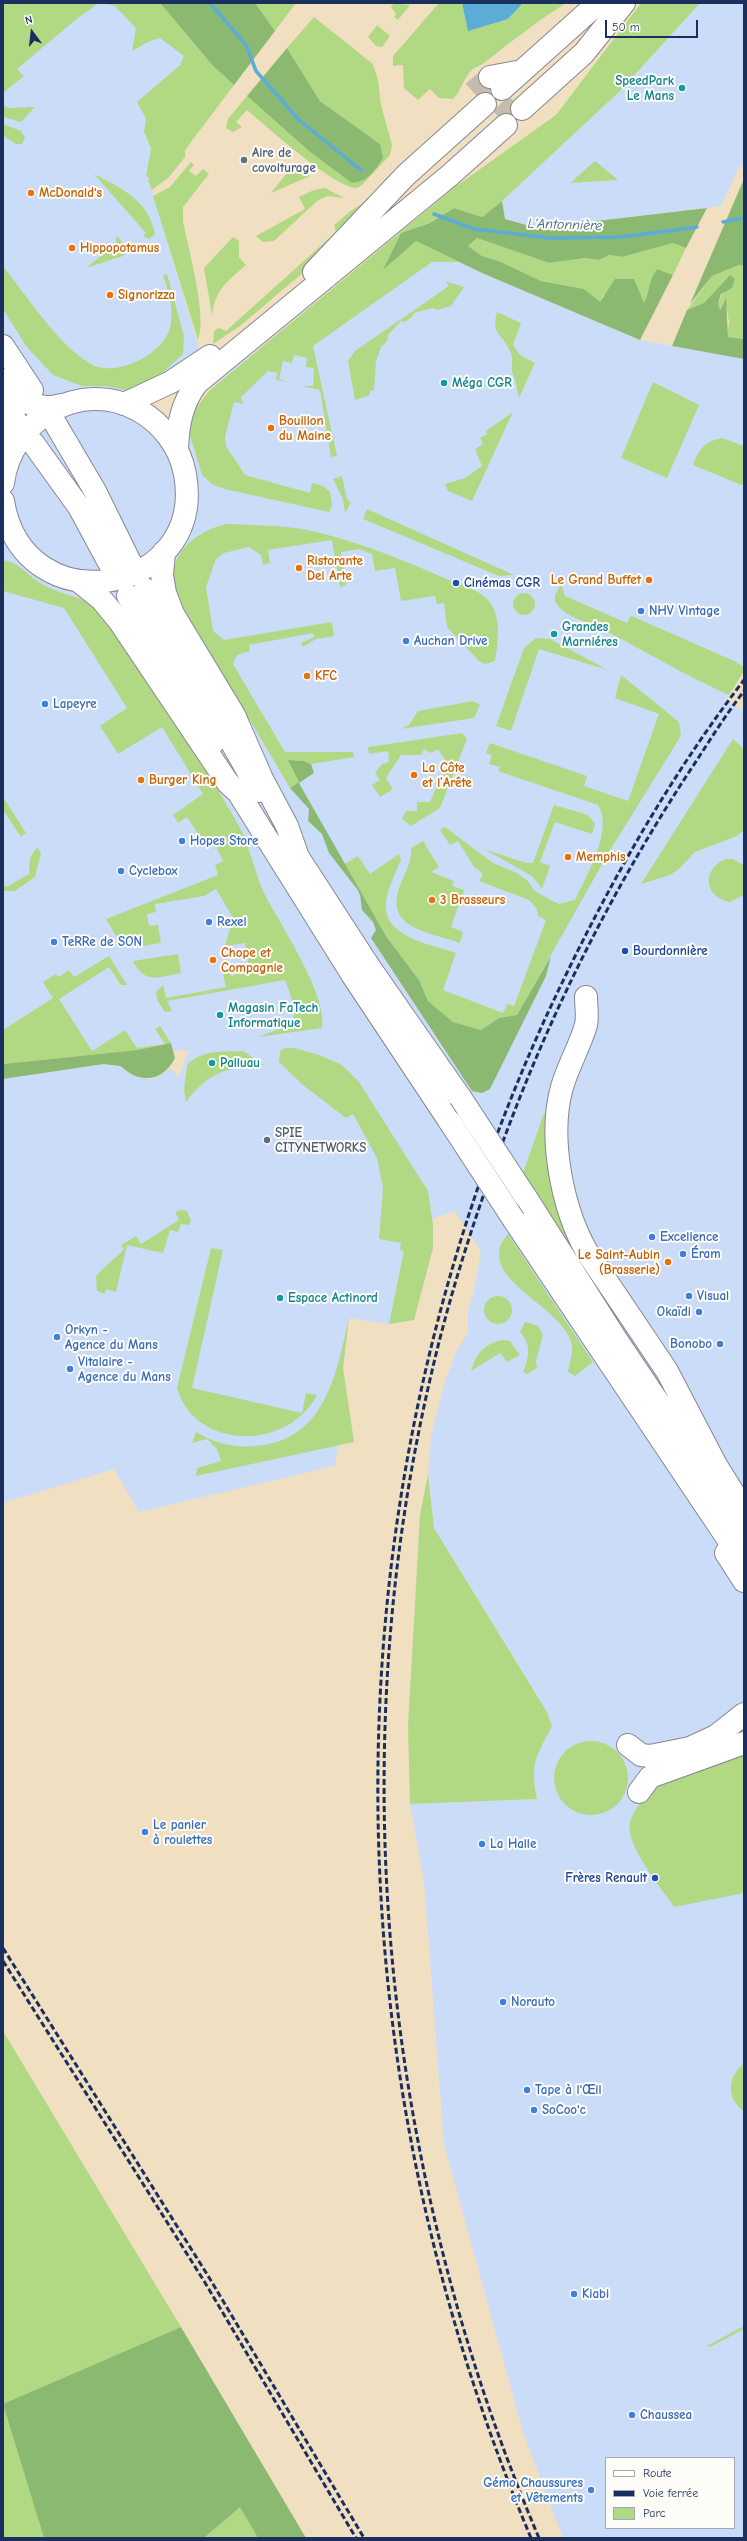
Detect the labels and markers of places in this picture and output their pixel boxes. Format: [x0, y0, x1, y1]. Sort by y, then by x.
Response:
place label: SpeedPark Le Mans [615, 73, 674, 104]
marker: SpeedPark Le Mans [677, 83, 687, 93]
place label: Aire de covoiturage [252, 145, 316, 176]
marker: Aire de covoiturage [239, 155, 249, 165]
place label: McDonald's [39, 185, 102, 201]
marker: McDonald's [26, 188, 36, 198]
place label: Hippopotamus [80, 240, 159, 256]
marker: Hippopotamus [67, 243, 77, 253]
place label: Signorizza [118, 287, 175, 303]
marker: Signorizza [105, 290, 115, 300]
place label: Méga CGR [452, 375, 512, 391]
marker: Méga CGR [439, 378, 449, 388]
place label: Bouillon du Maine [279, 413, 331, 444]
marker: Bouillon du Maine [266, 423, 276, 433]
place label: Ristorante Del Arte [307, 553, 363, 584]
marker: Ristorante Del Arte [294, 563, 304, 573]
place label: Le Grand Buffet [551, 572, 641, 588]
place label: Cinémas CGR [464, 575, 540, 591]
marker: Le Grand Buffet [644, 575, 654, 585]
marker: Cinémas CGR [451, 578, 461, 588]
place label: NHV Vintage [649, 603, 720, 619]
marker: NHV Vintage [636, 606, 646, 616]
place label: Grandes Marniéres [562, 619, 618, 650]
marker: Grandes Marniéres [549, 629, 559, 639]
place label: Auchan Drive [414, 633, 487, 649]
marker: Auchan Drive [401, 636, 411, 646]
place label: KFC [315, 668, 337, 684]
marker: KFC [302, 671, 312, 681]
place label: Lapeyre [53, 696, 97, 712]
marker: Lapeyre [40, 699, 50, 709]
place label: La Côte et l’Arête [422, 760, 472, 791]
marker: La Côte et l’Arête [409, 770, 419, 780]
place label: Burger King [149, 772, 217, 788]
marker: Burger King [136, 775, 146, 785]
place label: Hopes Store [190, 833, 258, 849]
marker: Hopes Store [177, 836, 187, 846]
place label: Memphis [576, 849, 626, 865]
marker: Memphis [563, 852, 573, 862]
place label: Cyclebox [129, 863, 178, 879]
marker: Cyclebox [116, 866, 126, 876]
place label: 3 Brasseurs [440, 892, 505, 908]
marker: 3 Brasseurs [427, 895, 437, 905]
place label: Rexel [217, 914, 247, 930]
marker: Rexel [204, 917, 214, 927]
place label: TeRRe de SON [62, 934, 142, 950]
marker: TeRRe de SON [49, 937, 59, 947]
place label: Bourdonnière [633, 943, 708, 959]
place label: Chope et Compagnie [221, 945, 283, 976]
marker: Bourdonnière [620, 946, 630, 956]
marker: Chope et Compagnie [208, 955, 218, 965]
place label: Magasin FaTech Informatique [228, 1000, 318, 1031]
marker: Magasin FaTech Informatique [215, 1010, 225, 1020]
place label: Palluau [220, 1055, 260, 1071]
marker: Palluau [207, 1058, 217, 1068]
place label: SPIE CITYNETWORKS [275, 1125, 366, 1156]
marker: SPIE CITYNETWORKS [262, 1135, 272, 1145]
place label: Excellence [660, 1229, 718, 1245]
marker: Excellence [647, 1232, 657, 1242]
place label: Éram [691, 1246, 721, 1262]
place label: Le Saint-Aubin (Brasserie) [578, 1247, 660, 1278]
marker: Éram [678, 1249, 688, 1259]
marker: Le Saint-Aubin (Brasserie) [663, 1257, 673, 1267]
place label: Visual [697, 1288, 729, 1304]
place label: Espace Actinord [288, 1290, 378, 1306]
marker: Visual [684, 1291, 694, 1301]
marker: Espace Actinord [275, 1293, 285, 1303]
place label: Okaïdi [657, 1304, 691, 1320]
marker: Okaïdi [694, 1307, 704, 1317]
place label: Orkyn - Agence du Mans [65, 1322, 158, 1353]
marker: Orkyn - Agence du Mans [52, 1332, 62, 1342]
place label: Bonobo [670, 1336, 712, 1352]
marker: Bonobo [715, 1339, 725, 1349]
place label: Vitalaire - Agence du Mans [78, 1354, 171, 1385]
marker: Vitalaire - Agence du Mans [65, 1364, 75, 1374]
place label: Le panier à roulettes [153, 1817, 212, 1848]
marker: Le panier à roulettes [140, 1827, 150, 1837]
place label: La Halle [490, 1836, 536, 1852]
marker: La Halle [477, 1839, 487, 1849]
place label: Frères Renault [565, 1870, 647, 1886]
marker: Frères Renault [650, 1873, 660, 1883]
place label: Norauto [511, 1994, 555, 2010]
marker: Norauto [498, 1997, 508, 2007]
place label: Tape à l'Œil [535, 2082, 602, 2098]
marker: Tape à l'Œil [522, 2085, 532, 2095]
place label: SoCoo'c [542, 2102, 586, 2118]
marker: SoCoo'c [529, 2105, 539, 2115]
place label: Kiabi [582, 2286, 609, 2302]
marker: Kiabi [569, 2289, 579, 2299]
place label: Chaussea [640, 2407, 692, 2423]
marker: Chaussea [627, 2410, 637, 2420]
place label: Gémo Chaussures et Vêtements [483, 2475, 583, 2506]
marker: Gémo Chaussures et Vêtements [586, 2485, 596, 2495]

